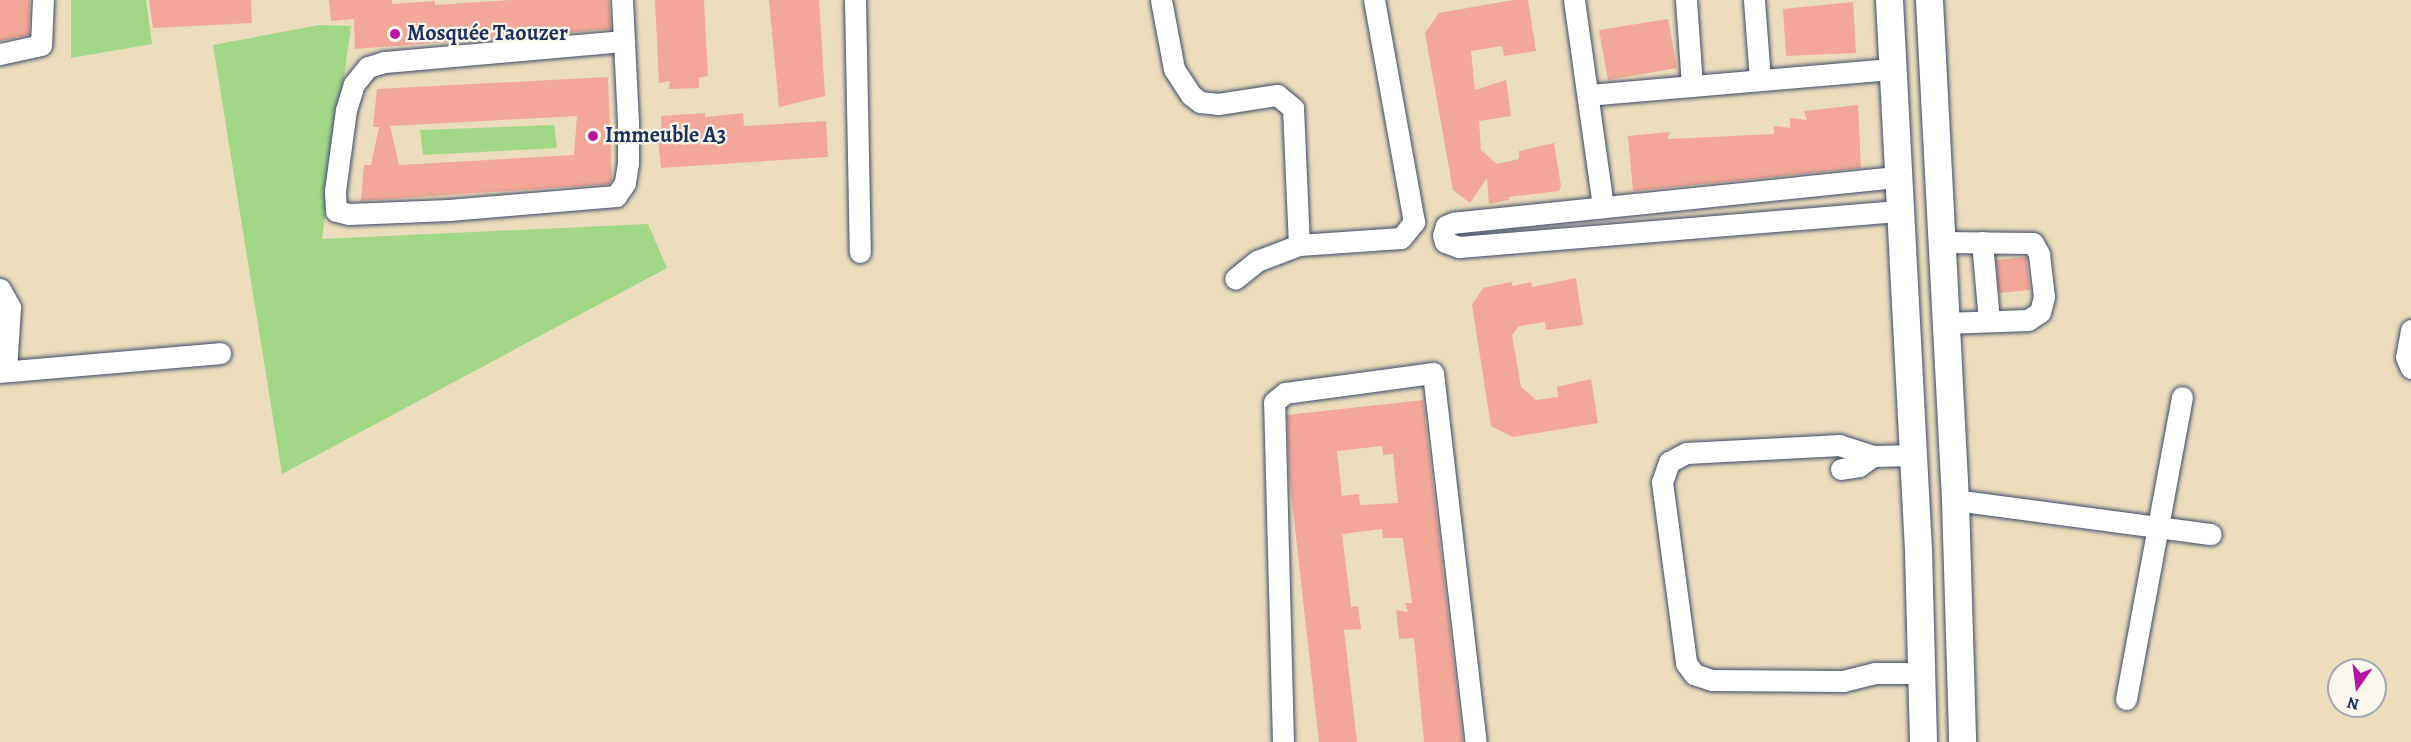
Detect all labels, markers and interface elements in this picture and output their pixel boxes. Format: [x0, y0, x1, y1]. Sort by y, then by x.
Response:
place label: Mosquée Taouzer [407, 21, 568, 47]
marker: Mosquée Taouzer [388, 27, 402, 41]
place label: Immeuble A3 [605, 123, 726, 149]
marker: Immeuble A3 [586, 129, 600, 143]
north arrow [2327, 658, 2387, 718]
text: N [2345, 691, 2361, 716]

